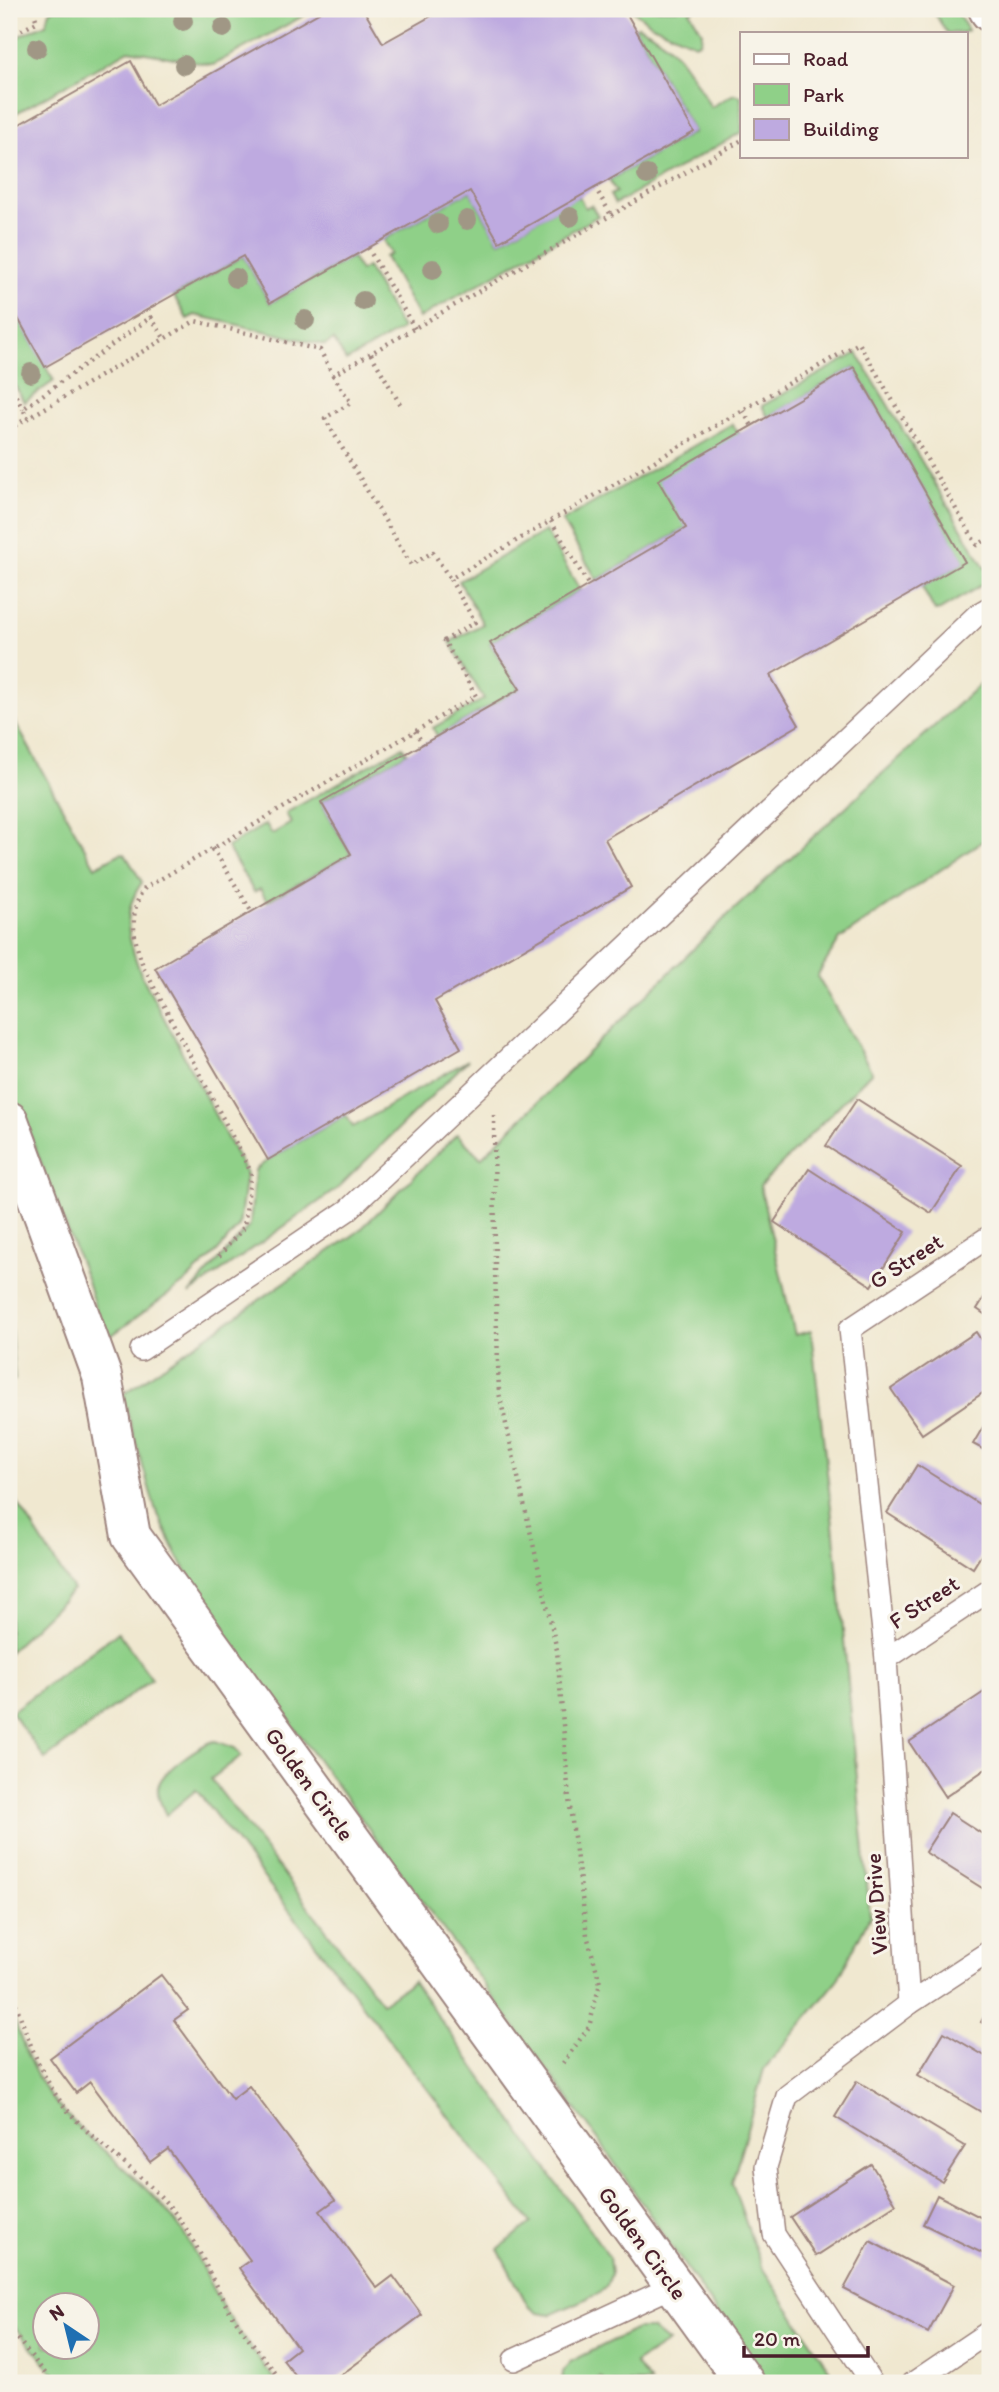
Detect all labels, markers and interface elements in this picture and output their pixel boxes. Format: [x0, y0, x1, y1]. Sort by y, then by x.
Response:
legend [740, 32, 968, 158]
text: Road [803, 46, 849, 71]
text: Park [803, 82, 845, 107]
text: Building [803, 116, 879, 141]
street label: G Street [864, 1227, 948, 1295]
street label: F Street [884, 1569, 965, 1635]
street label: Golden Circle [259, 1722, 361, 1846]
street label: View Drive [858, 1852, 894, 1956]
street label: Golden Circle [592, 2181, 694, 2305]
north arrow [32, 2290, 102, 2360]
text: N [45, 2299, 68, 2326]
scale bar [744, 2315, 868, 2359]
text: 20 m [754, 2326, 801, 2351]

